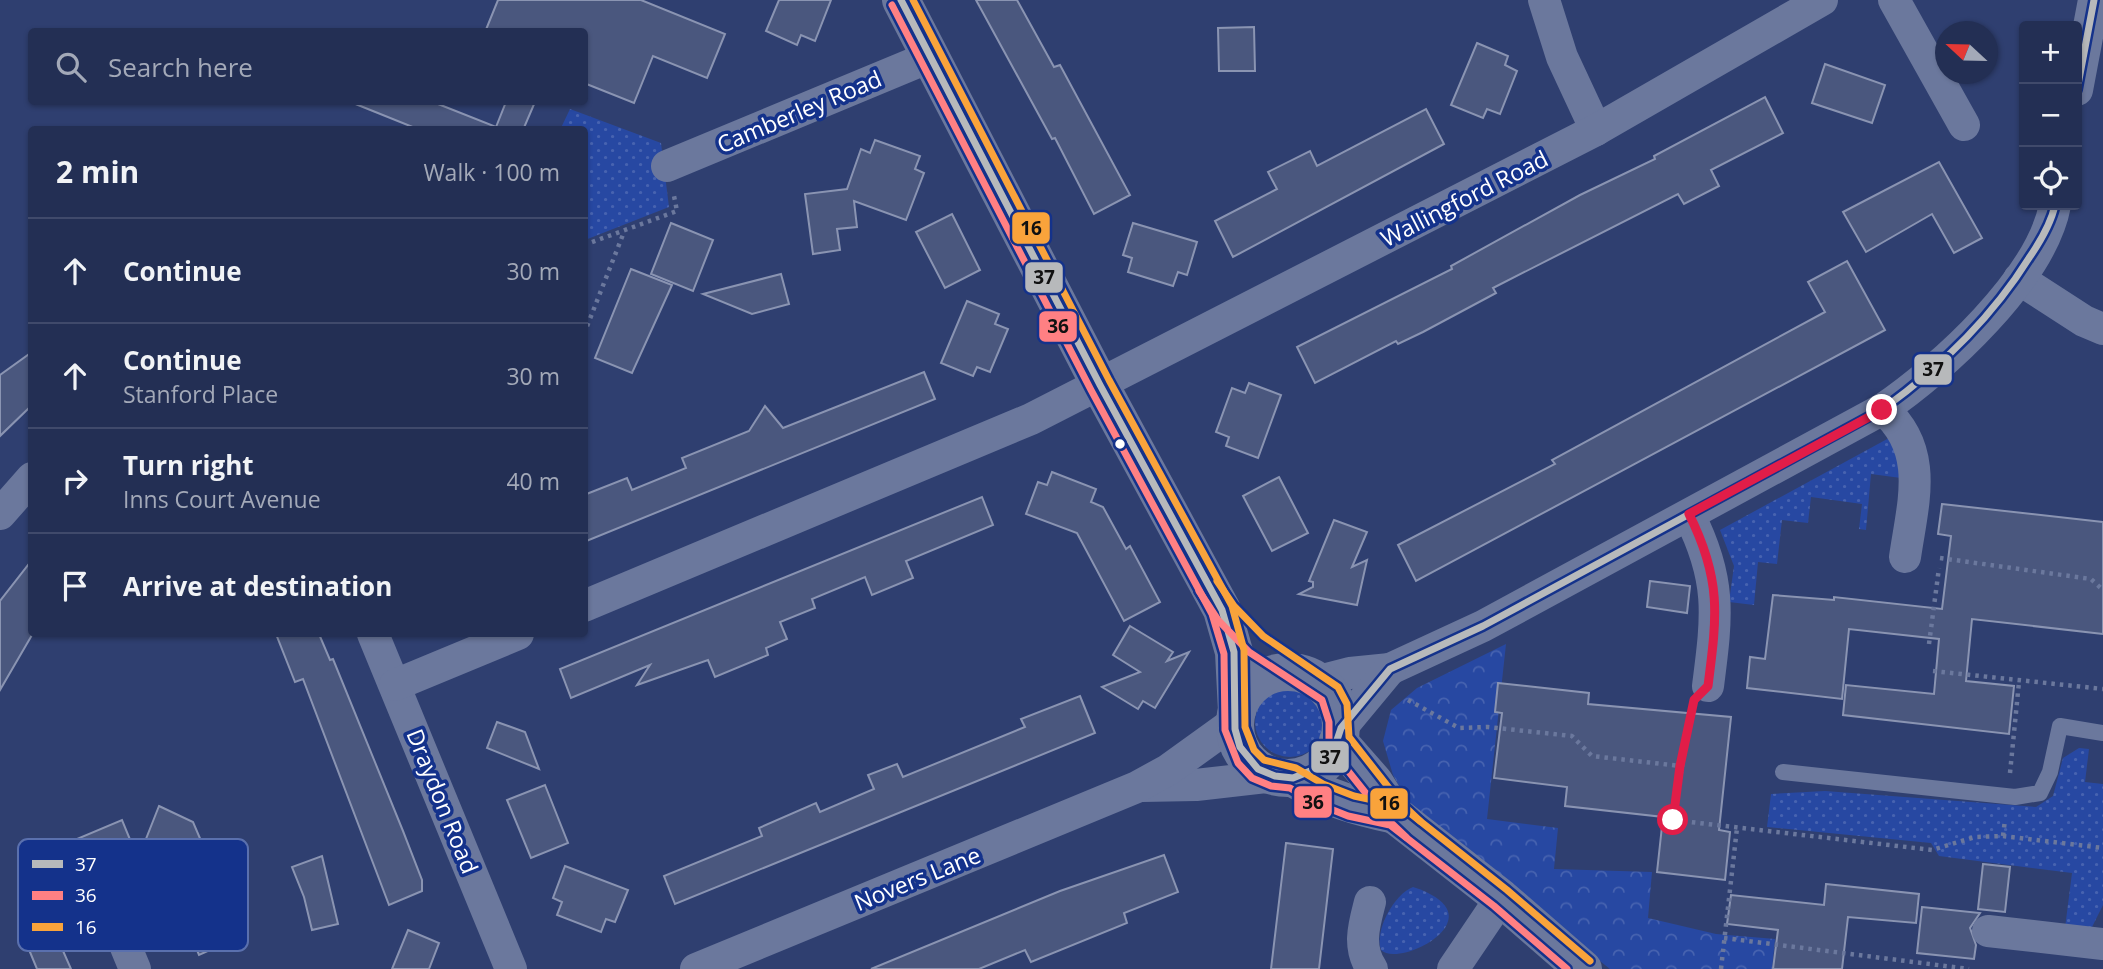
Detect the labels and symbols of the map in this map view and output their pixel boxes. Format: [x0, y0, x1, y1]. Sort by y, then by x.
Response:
north arrow [1935, 21, 1998, 84]
street label: Camberley Road [712, 62, 886, 160]
street label: Wallingford Road [1375, 142, 1553, 254]
line badge: 16 [1011, 211, 1051, 245]
text: 16 [1020, 215, 1042, 241]
line badge: 37 [1024, 261, 1064, 294]
text: 37 [1033, 264, 1055, 290]
line badge: 36 [1038, 310, 1078, 343]
text: 36 [1047, 313, 1069, 339]
line badge: 37 [1913, 353, 1953, 386]
text: 37 [1922, 356, 1944, 382]
route end [1866, 394, 1897, 425]
unlabelled marker [1113, 437, 1127, 451]
street label: Draydon Road [399, 724, 487, 878]
line badge: 37 [1310, 740, 1350, 774]
text: 37 [1319, 744, 1341, 770]
line badge: 36 [1293, 785, 1333, 819]
line badge: 16 [1369, 787, 1409, 820]
text: 36 [1302, 789, 1324, 815]
text: 16 [1378, 790, 1400, 816]
route start [1657, 804, 1688, 835]
street label: Novers Lane [849, 838, 985, 918]
legend [18, 839, 248, 951]
text: 37 [75, 851, 97, 877]
text: 36 [75, 882, 97, 908]
text: 16 [75, 914, 97, 940]

